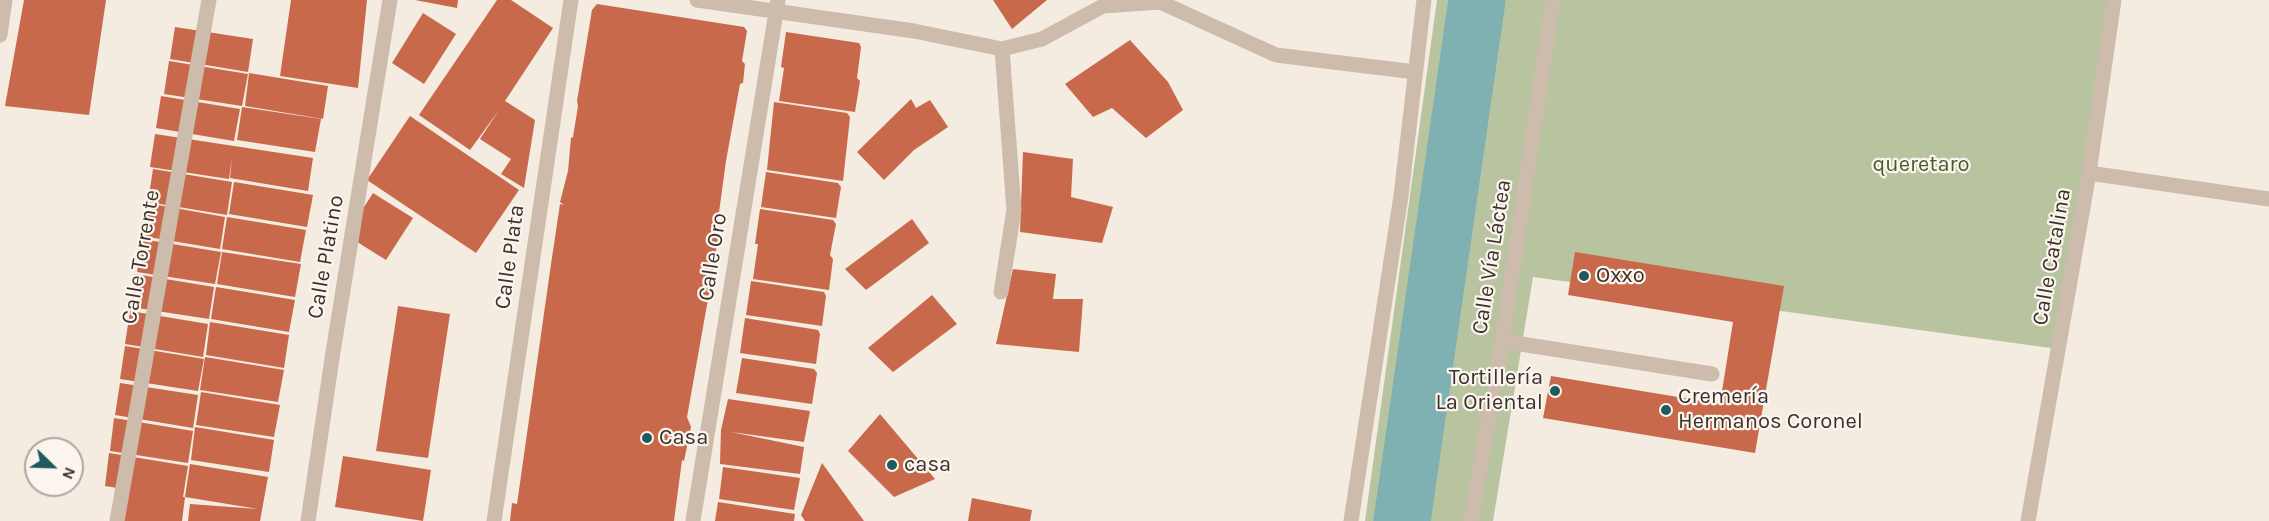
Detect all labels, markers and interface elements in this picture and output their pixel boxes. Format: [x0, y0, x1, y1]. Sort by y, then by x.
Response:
park label: queretaro [1872, 152, 1970, 178]
street label: Calle Vía Láctea [1467, 178, 1517, 336]
street label: Calle Catalina [2027, 186, 2077, 328]
street label: Calle Torrente [116, 188, 166, 326]
street label: Calle Platino [302, 193, 350, 321]
street label: Calle Plata [490, 203, 530, 311]
street label: Calle Oro [693, 211, 733, 303]
place label: Oxxo [1596, 263, 1645, 289]
marker: Oxxo [1577, 269, 1591, 283]
place label: Tortillería La Oriental [1436, 365, 1543, 416]
marker: Tortillería La Oriental [1548, 384, 1562, 398]
place label: Cremería Hermanos Coronel [1678, 384, 1863, 436]
marker: Cremería Hermanos Coronel [1659, 403, 1673, 417]
place label: Casa [659, 425, 708, 451]
marker: Casa [640, 431, 654, 445]
north arrow [24, 437, 84, 497]
place label: casa [904, 452, 951, 478]
marker: casa [885, 458, 899, 472]
text: N [58, 464, 80, 482]

